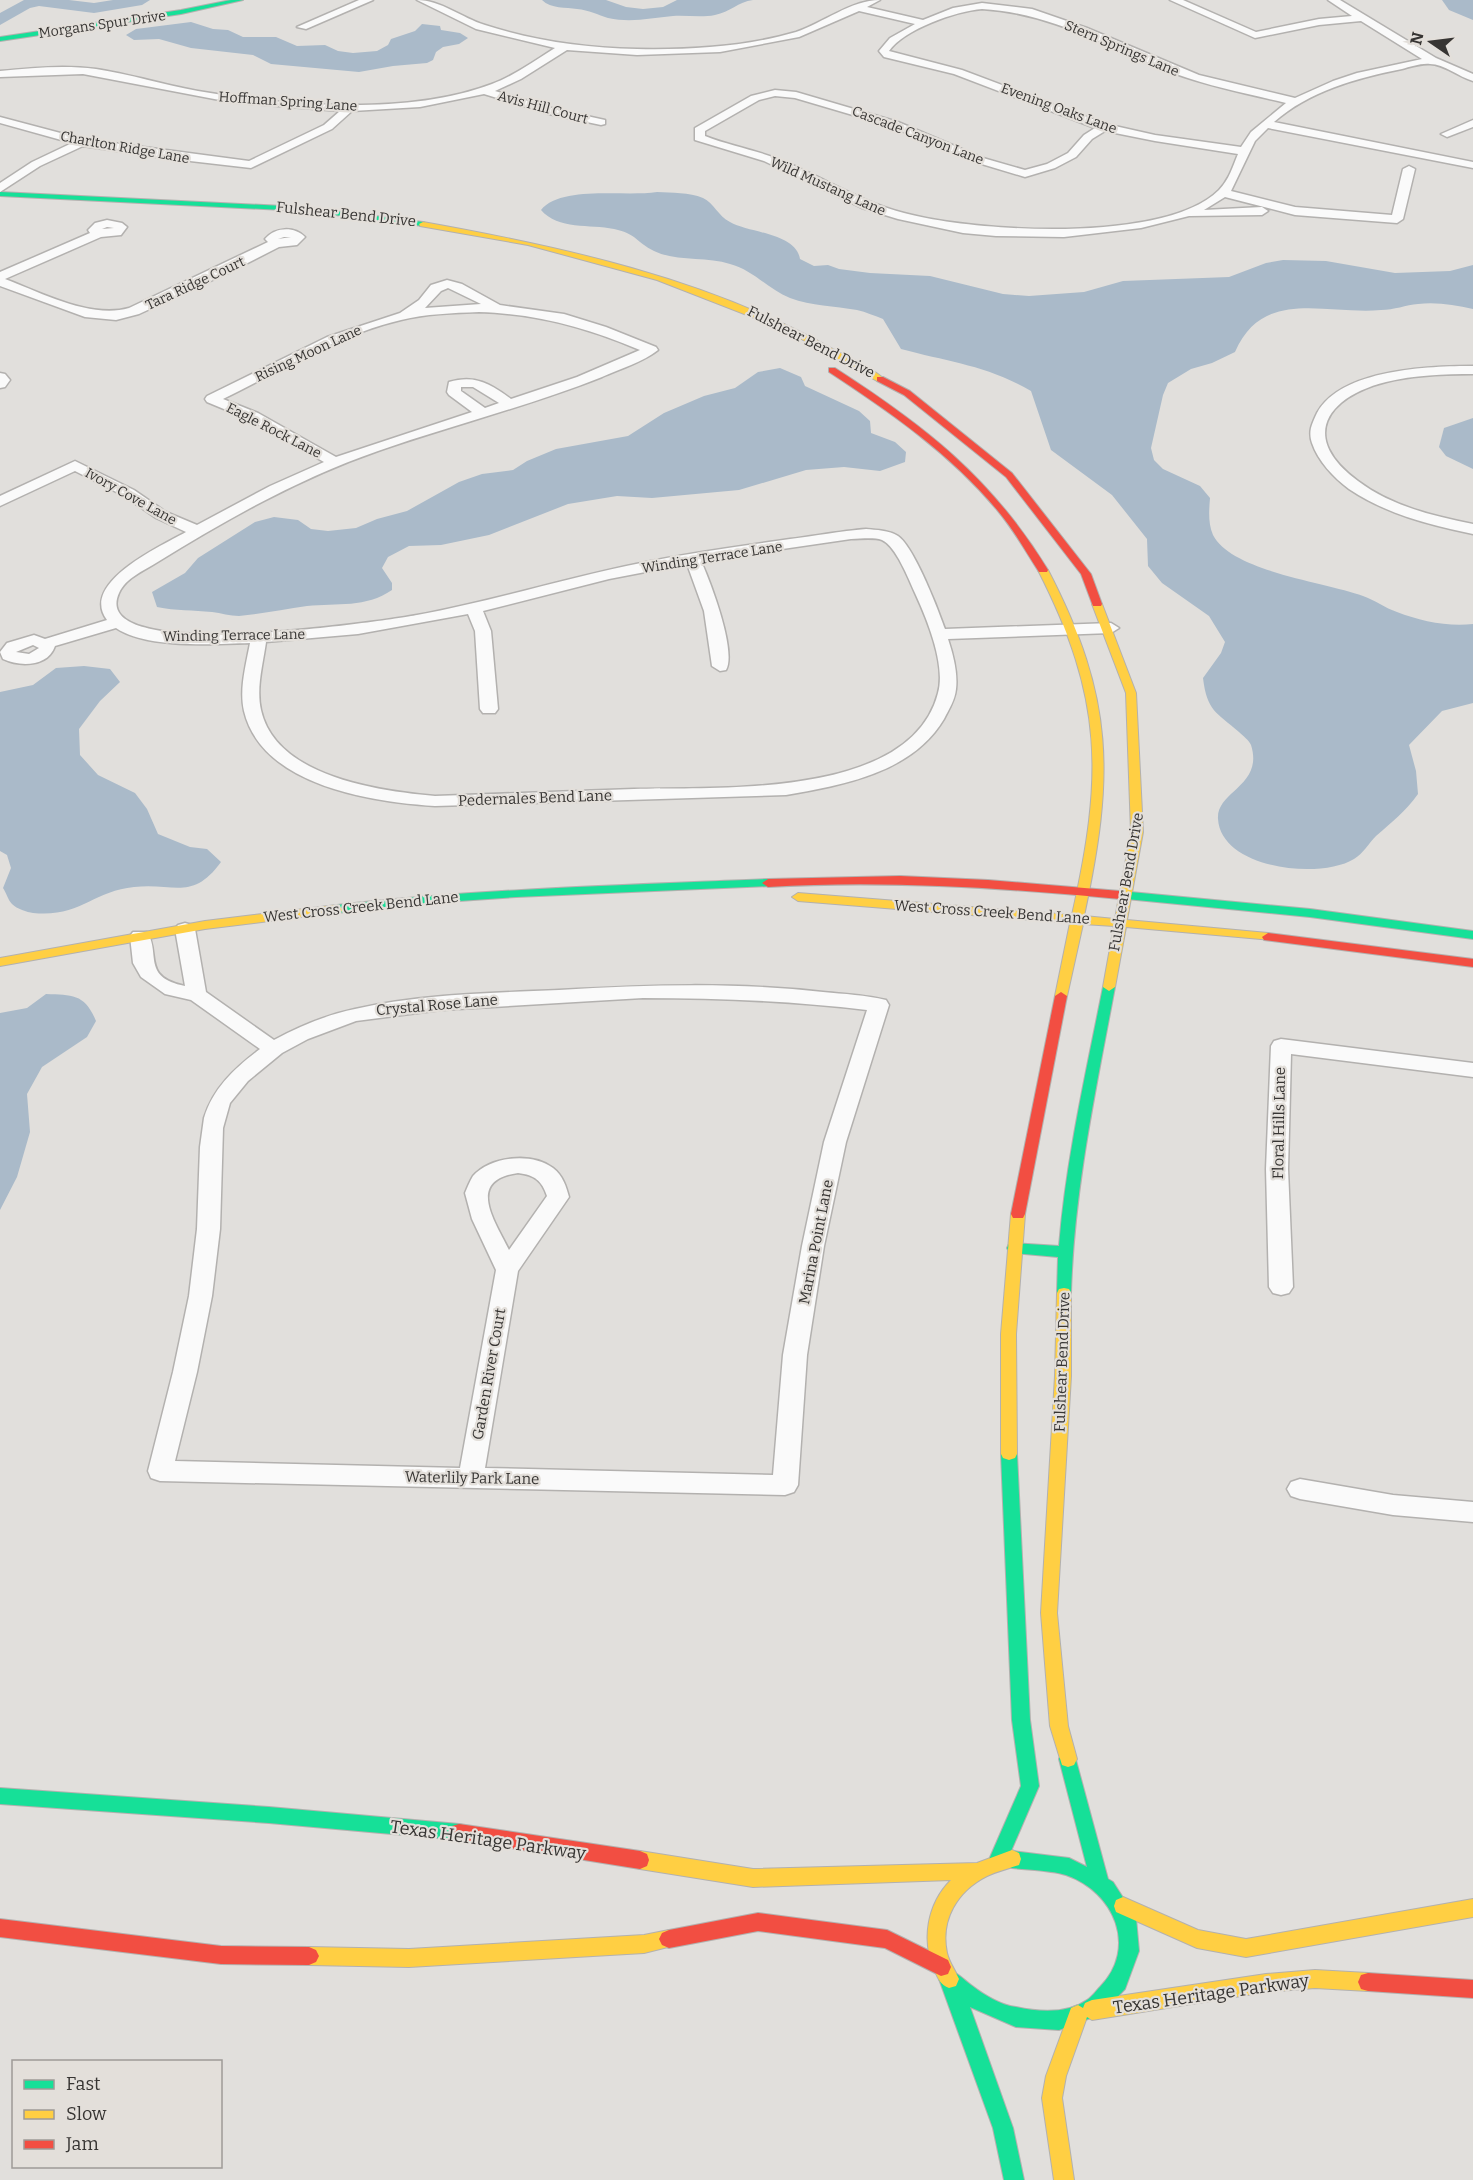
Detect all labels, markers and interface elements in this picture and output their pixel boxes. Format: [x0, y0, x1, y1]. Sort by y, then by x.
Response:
street label: Morgans Spur Drive [37, 7, 167, 42]
north arrow [1401, 12, 1461, 72]
street label: Stern Springs Lane [1062, 17, 1182, 80]
text: N [1406, 30, 1428, 47]
street label: Evening Oaks Lane [999, 80, 1119, 137]
street label: Avis Hill Court [496, 87, 590, 128]
street label: Hoffman Spring Lane [218, 88, 358, 115]
street label: Cascade Canyon Lane [850, 102, 986, 168]
street label: Charlton Ridge Lane [59, 128, 191, 167]
street label: Wild Mustang Lane [767, 153, 888, 220]
street label: Fulshear Bend Drive [275, 198, 417, 230]
street label: Tara Ridge Court [143, 253, 248, 314]
street label: Fulshear Bend Drive [744, 302, 878, 382]
street label: Rising Moon Lane [252, 321, 364, 386]
street label: Eagle Rock Lane [223, 399, 324, 462]
street label: Ivory Cove Lane [82, 464, 180, 529]
street label: Winding Terrace Lane [640, 538, 784, 577]
street label: Winding Terrace Lane [163, 626, 305, 645]
street label: Pedernales Bend Lane [458, 786, 612, 810]
street label: Fulshear Bend Drive [1105, 811, 1147, 953]
street label: West Cross Creek Bend Lane [263, 888, 459, 926]
street label: West Cross Creek Bend Lane [894, 896, 1090, 928]
street label: Crystal Rose Lane [375, 991, 499, 1019]
street label: Floral Hills Lane [1269, 1067, 1289, 1179]
street label: Marina Point Lane [795, 1178, 837, 1306]
street label: Fulshear Bend Drive [1051, 1291, 1073, 1433]
street label: Garden River Court [469, 1306, 510, 1441]
street label: Waterlily Park Lane [405, 1468, 539, 1488]
street label: Texas Heritage Parkway [389, 1815, 588, 1865]
street label: Texas Heritage Parkway [1112, 1969, 1311, 2019]
legend [12, 2060, 222, 2168]
text: Fast [66, 2073, 101, 2095]
text: Slow [66, 2103, 107, 2125]
text: Jam [65, 2133, 99, 2155]

